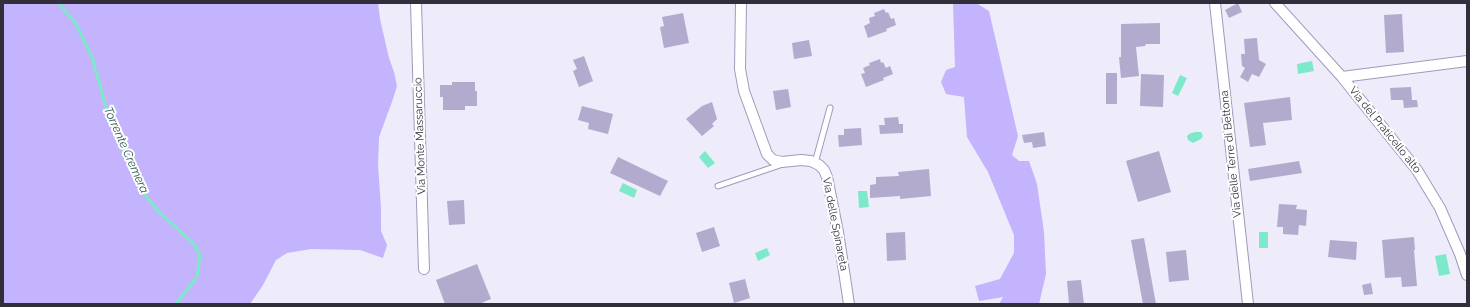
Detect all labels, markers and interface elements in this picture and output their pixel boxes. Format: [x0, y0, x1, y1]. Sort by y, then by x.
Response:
street label: Via Monte Massaruccio [411, 77, 429, 195]
street label: Via del Praticello alto [1346, 84, 1424, 176]
street label: Via delle Terre di Bettona [1218, 90, 1244, 218]
water label: Torrente Cremera [100, 104, 152, 196]
street label: Via delle Spinareta [819, 176, 851, 272]

